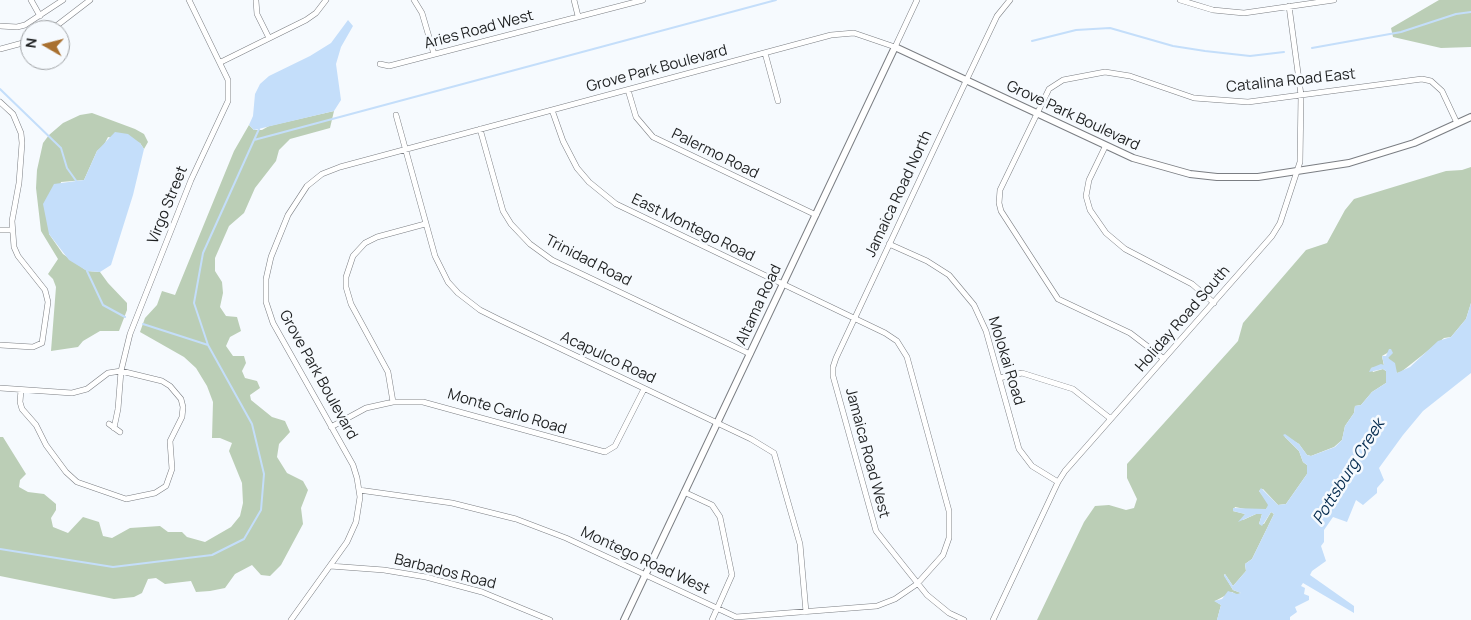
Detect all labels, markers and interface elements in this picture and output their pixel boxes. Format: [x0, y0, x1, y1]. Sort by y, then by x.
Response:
street label: Aries Road West [422, 7, 536, 53]
north arrow [20, 20, 70, 70]
text: N [21, 37, 41, 49]
street label: Grove Park Boulevard [585, 42, 729, 96]
street label: Catalina Road East [1225, 65, 1357, 97]
street label: Grove Park Boulevard [1003, 77, 1143, 155]
street label: Palermo Road [668, 125, 762, 183]
street label: Jamaica Road North [862, 128, 936, 260]
street label: Virgo Street [144, 164, 192, 246]
street label: East Montego Road [628, 190, 758, 266]
street label: Trinidad Road [542, 232, 634, 290]
street label: Altama Road [732, 262, 786, 348]
street label: Holiday Road South [1132, 262, 1234, 376]
street label: Grove Park Boulevard [275, 307, 361, 443]
street label: Molokai Road [984, 315, 1028, 407]
street label: Acapulco Road [558, 328, 658, 388]
street label: Monte Carlo Road [445, 385, 569, 439]
street label: Jamaica Road West [841, 386, 893, 520]
water label: Pottsburg Creek [1309, 416, 1389, 528]
street label: Montego Road West [578, 523, 712, 599]
street label: Barbados Road [392, 551, 498, 593]

